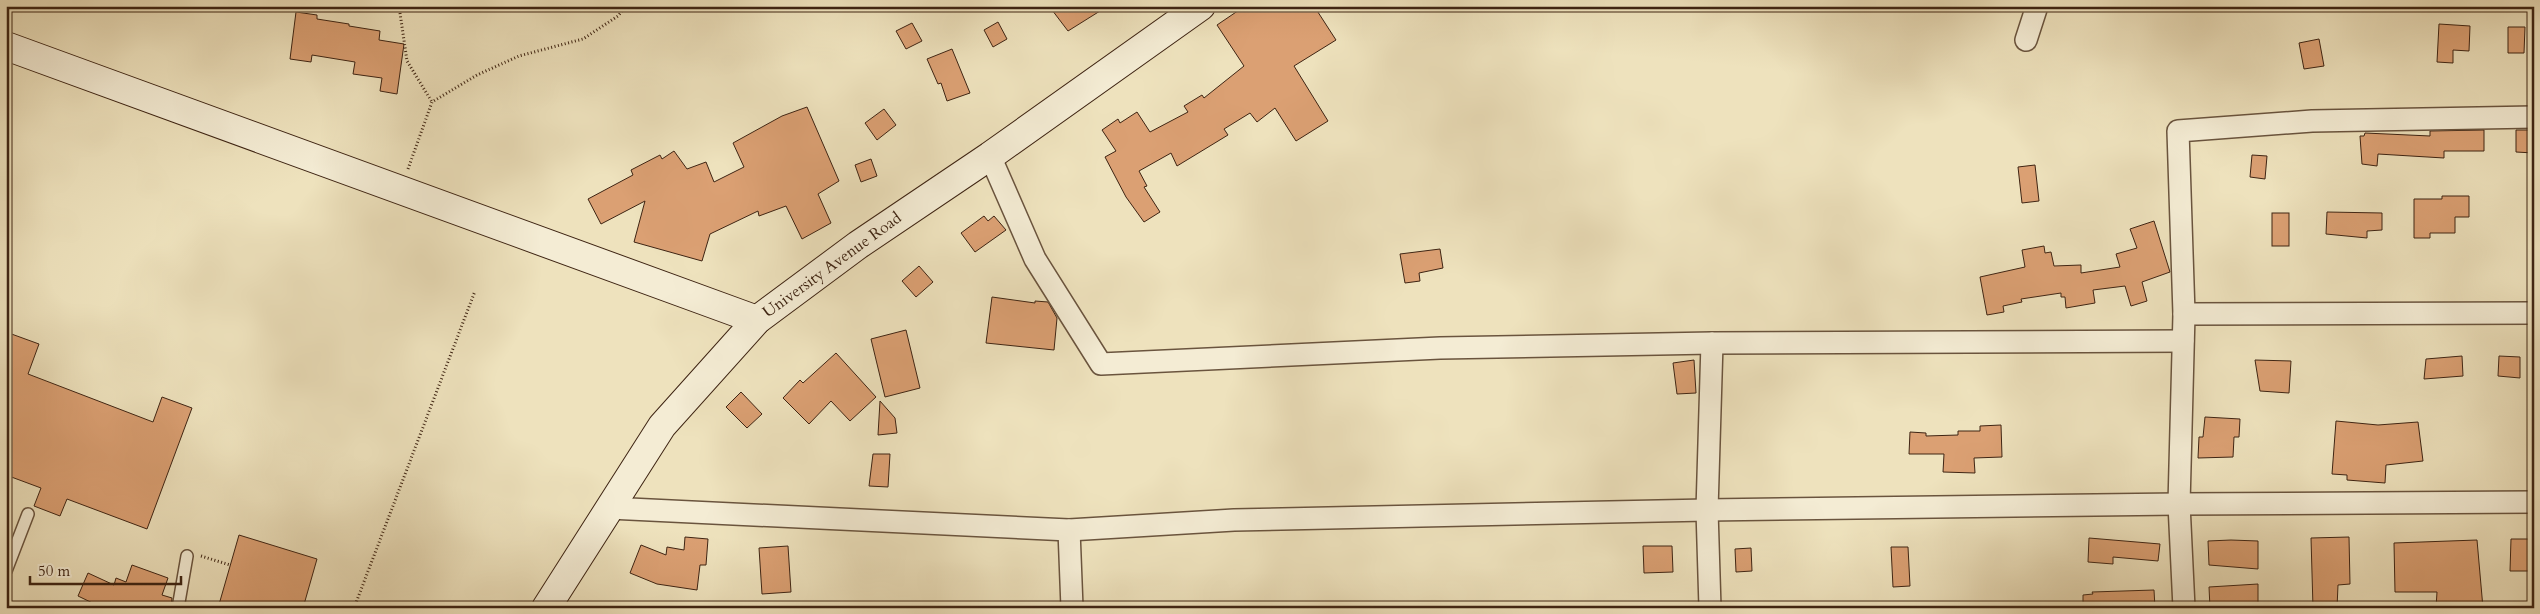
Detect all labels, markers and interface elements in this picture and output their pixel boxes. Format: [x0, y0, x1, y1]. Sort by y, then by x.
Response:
street label: University Avenue Road [758, 207, 906, 323]
scale bar [30, 554, 181, 586]
text: 50 m [38, 561, 70, 581]

